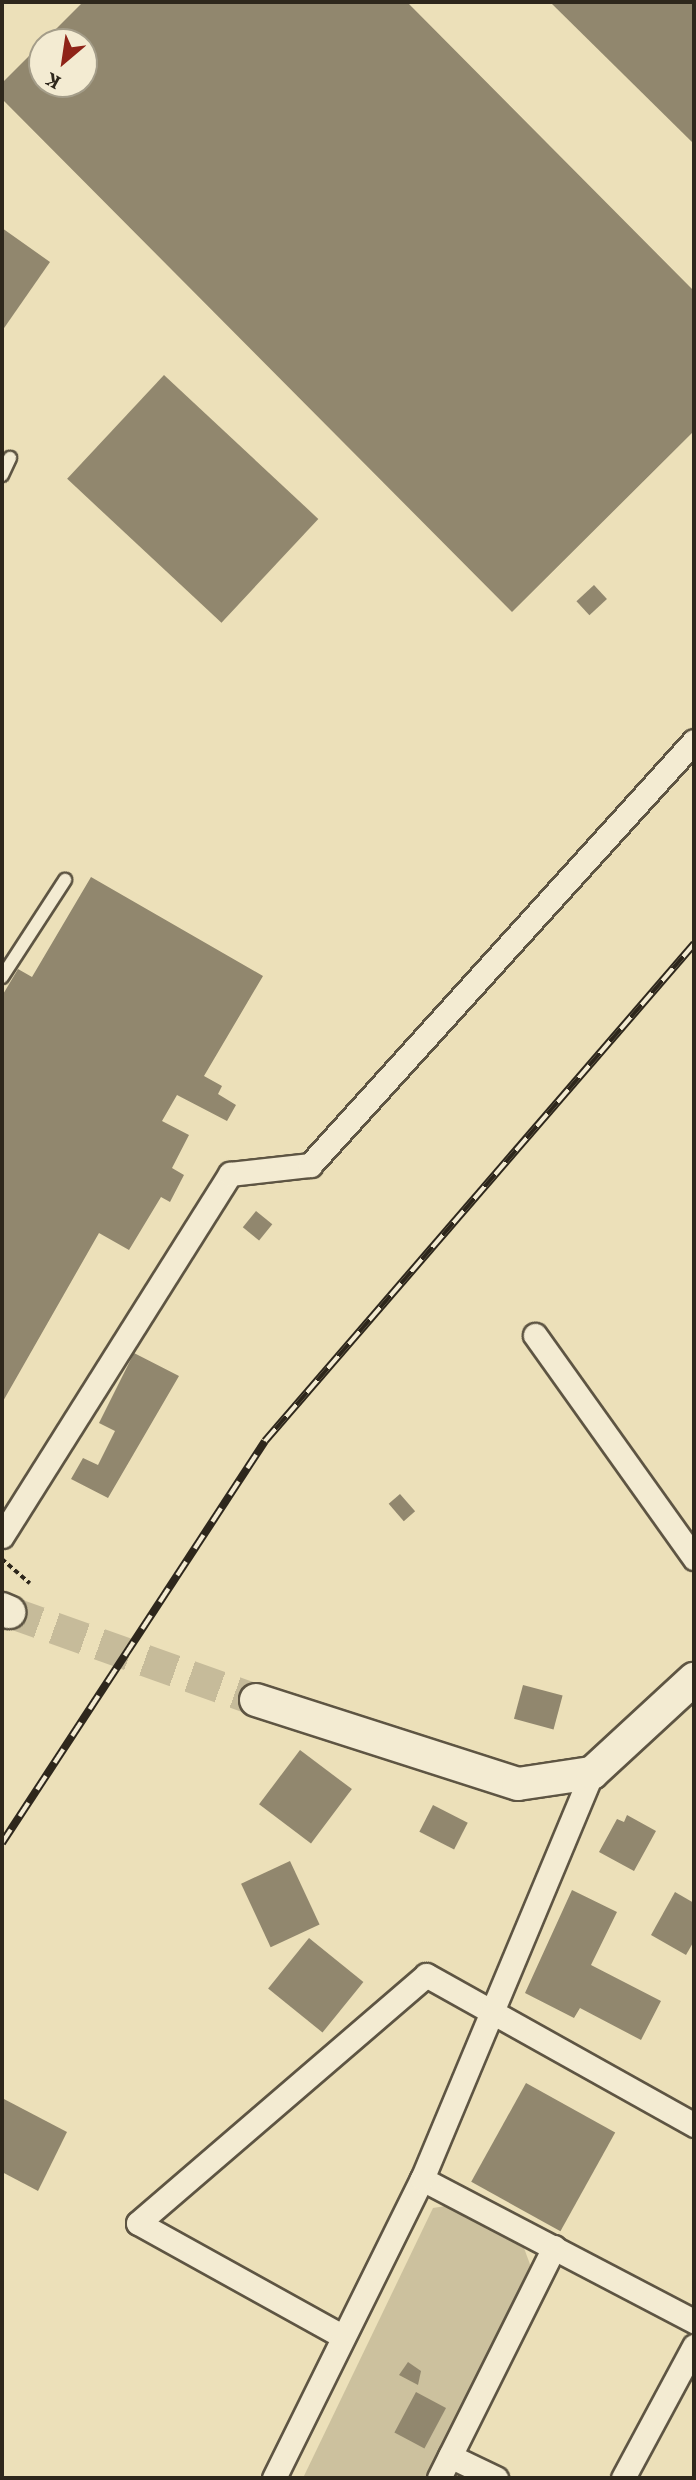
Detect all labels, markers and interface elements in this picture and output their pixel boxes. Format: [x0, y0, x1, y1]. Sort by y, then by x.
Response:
north arrow [28, 28, 98, 98]
text: K [41, 65, 66, 94]

